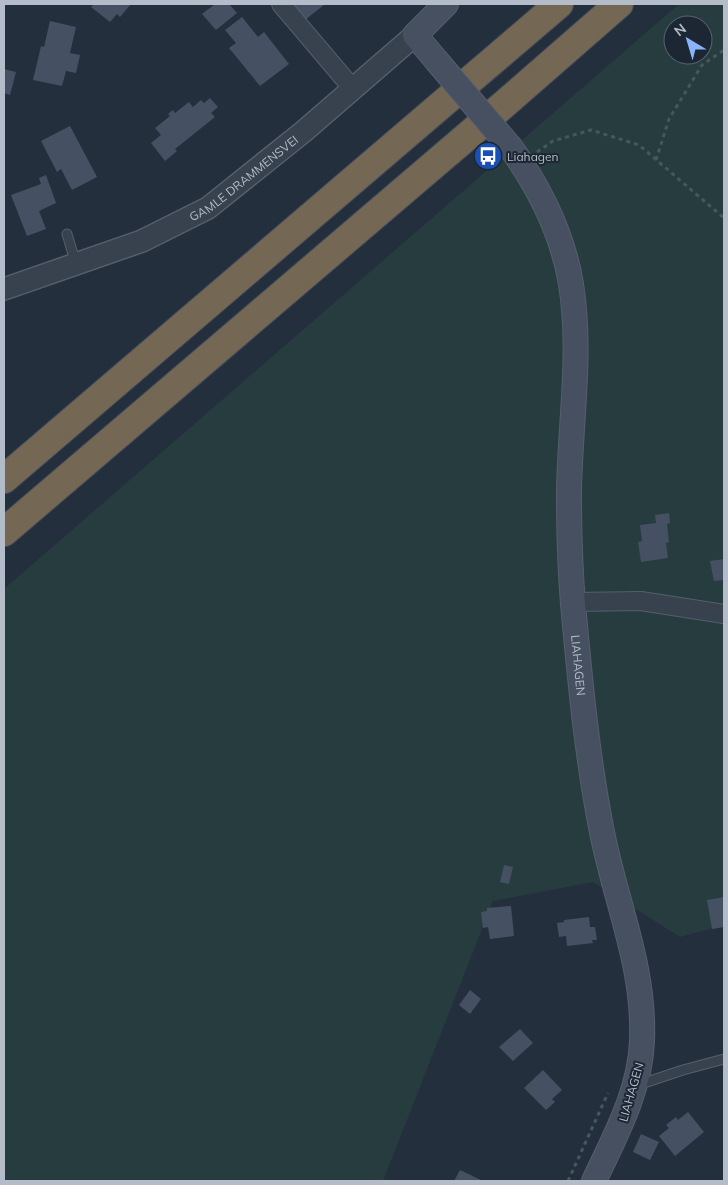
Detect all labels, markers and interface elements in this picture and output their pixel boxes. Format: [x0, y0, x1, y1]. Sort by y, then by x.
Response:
north arrow [663, 15, 713, 65]
text: N [670, 19, 690, 40]
street label: GAMLE DRAMMENSVEI [186, 132, 301, 224]
bus stop icon: Liahagen [473, 141, 503, 171]
place label: Liahagen [507, 149, 559, 164]
street label: LIAHAGEN [568, 634, 589, 697]
street label: LIAHAGEN [615, 1061, 647, 1123]

